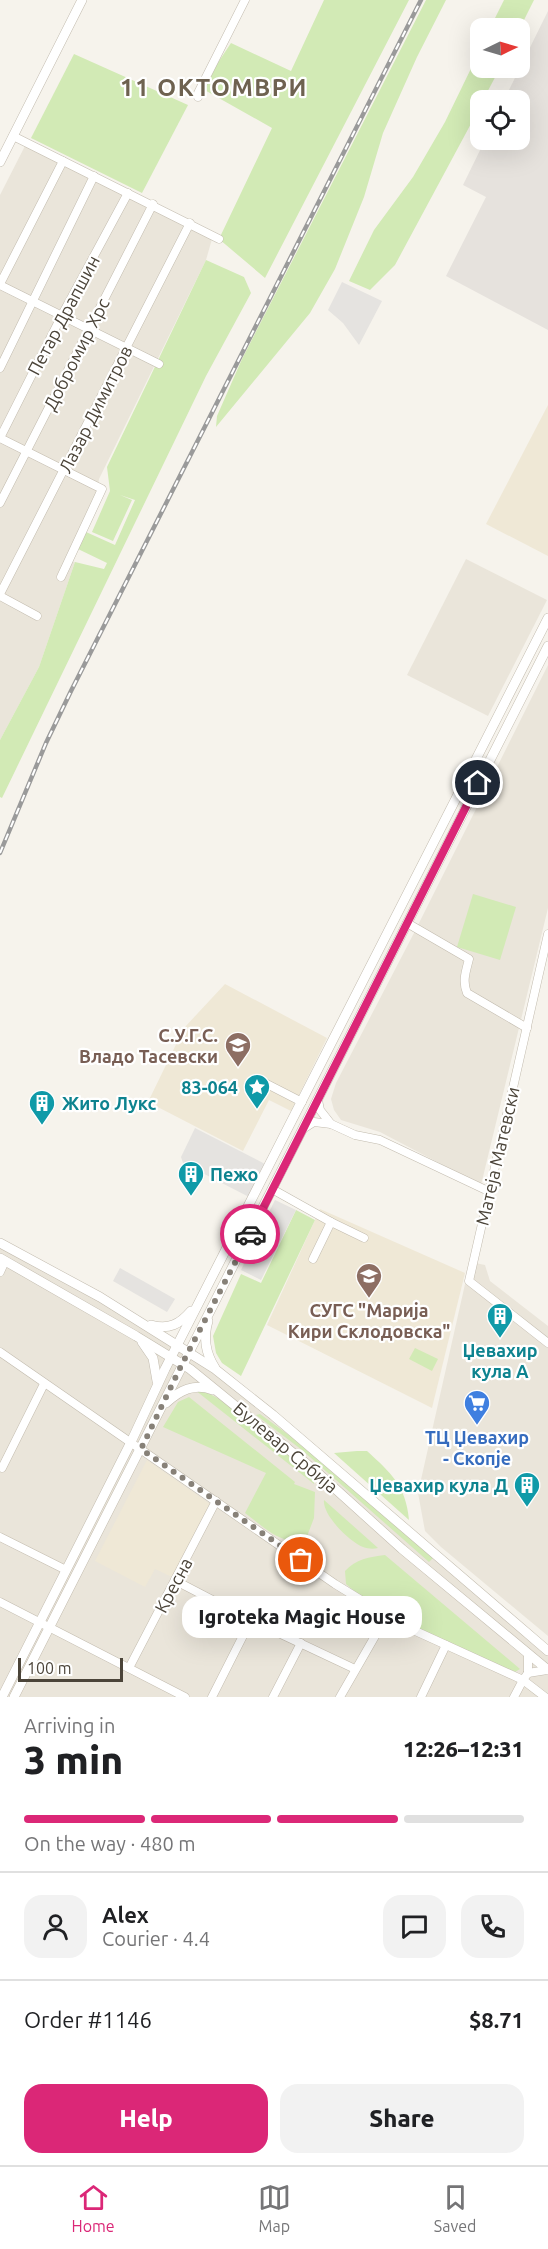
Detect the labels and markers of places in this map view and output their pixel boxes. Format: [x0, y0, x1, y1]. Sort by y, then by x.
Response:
pin [452, 757, 503, 808]
place label: С.У.Г.С. Владо Тасевски [79, 1025, 218, 1066]
school or university icon: С.У.Г.С. Владо Тасевски [223, 1030, 253, 1068]
place icon: 83-064 [242, 1072, 272, 1110]
place label: 83-064 [181, 1077, 238, 1097]
building icon: Жито Лукс [27, 1088, 57, 1126]
place label: Жито Лукс [62, 1093, 157, 1113]
building icon: Пежо [176, 1159, 206, 1197]
place label: Пежо [210, 1164, 258, 1184]
school or university icon: СУГС "Марија Кири Склодовска" [354, 1261, 384, 1299]
place label: СУГС "Марија Кири Склодовска" [288, 1300, 450, 1341]
building icon: Џевахир кула А [485, 1301, 515, 1339]
place label: Џевахир кула А [462, 1340, 538, 1381]
supermarket icon: ТЦ Џевахир - Скопје [462, 1388, 492, 1426]
place label: ТЦ Џевахир - Скопје [425, 1427, 529, 1468]
building icon: Џевахир кула Д [512, 1470, 542, 1508]
place label: Џевахир кула Д [369, 1475, 508, 1495]
pin [275, 1534, 326, 1585]
callout: Igroteka Magic House [181, 1596, 421, 1638]

